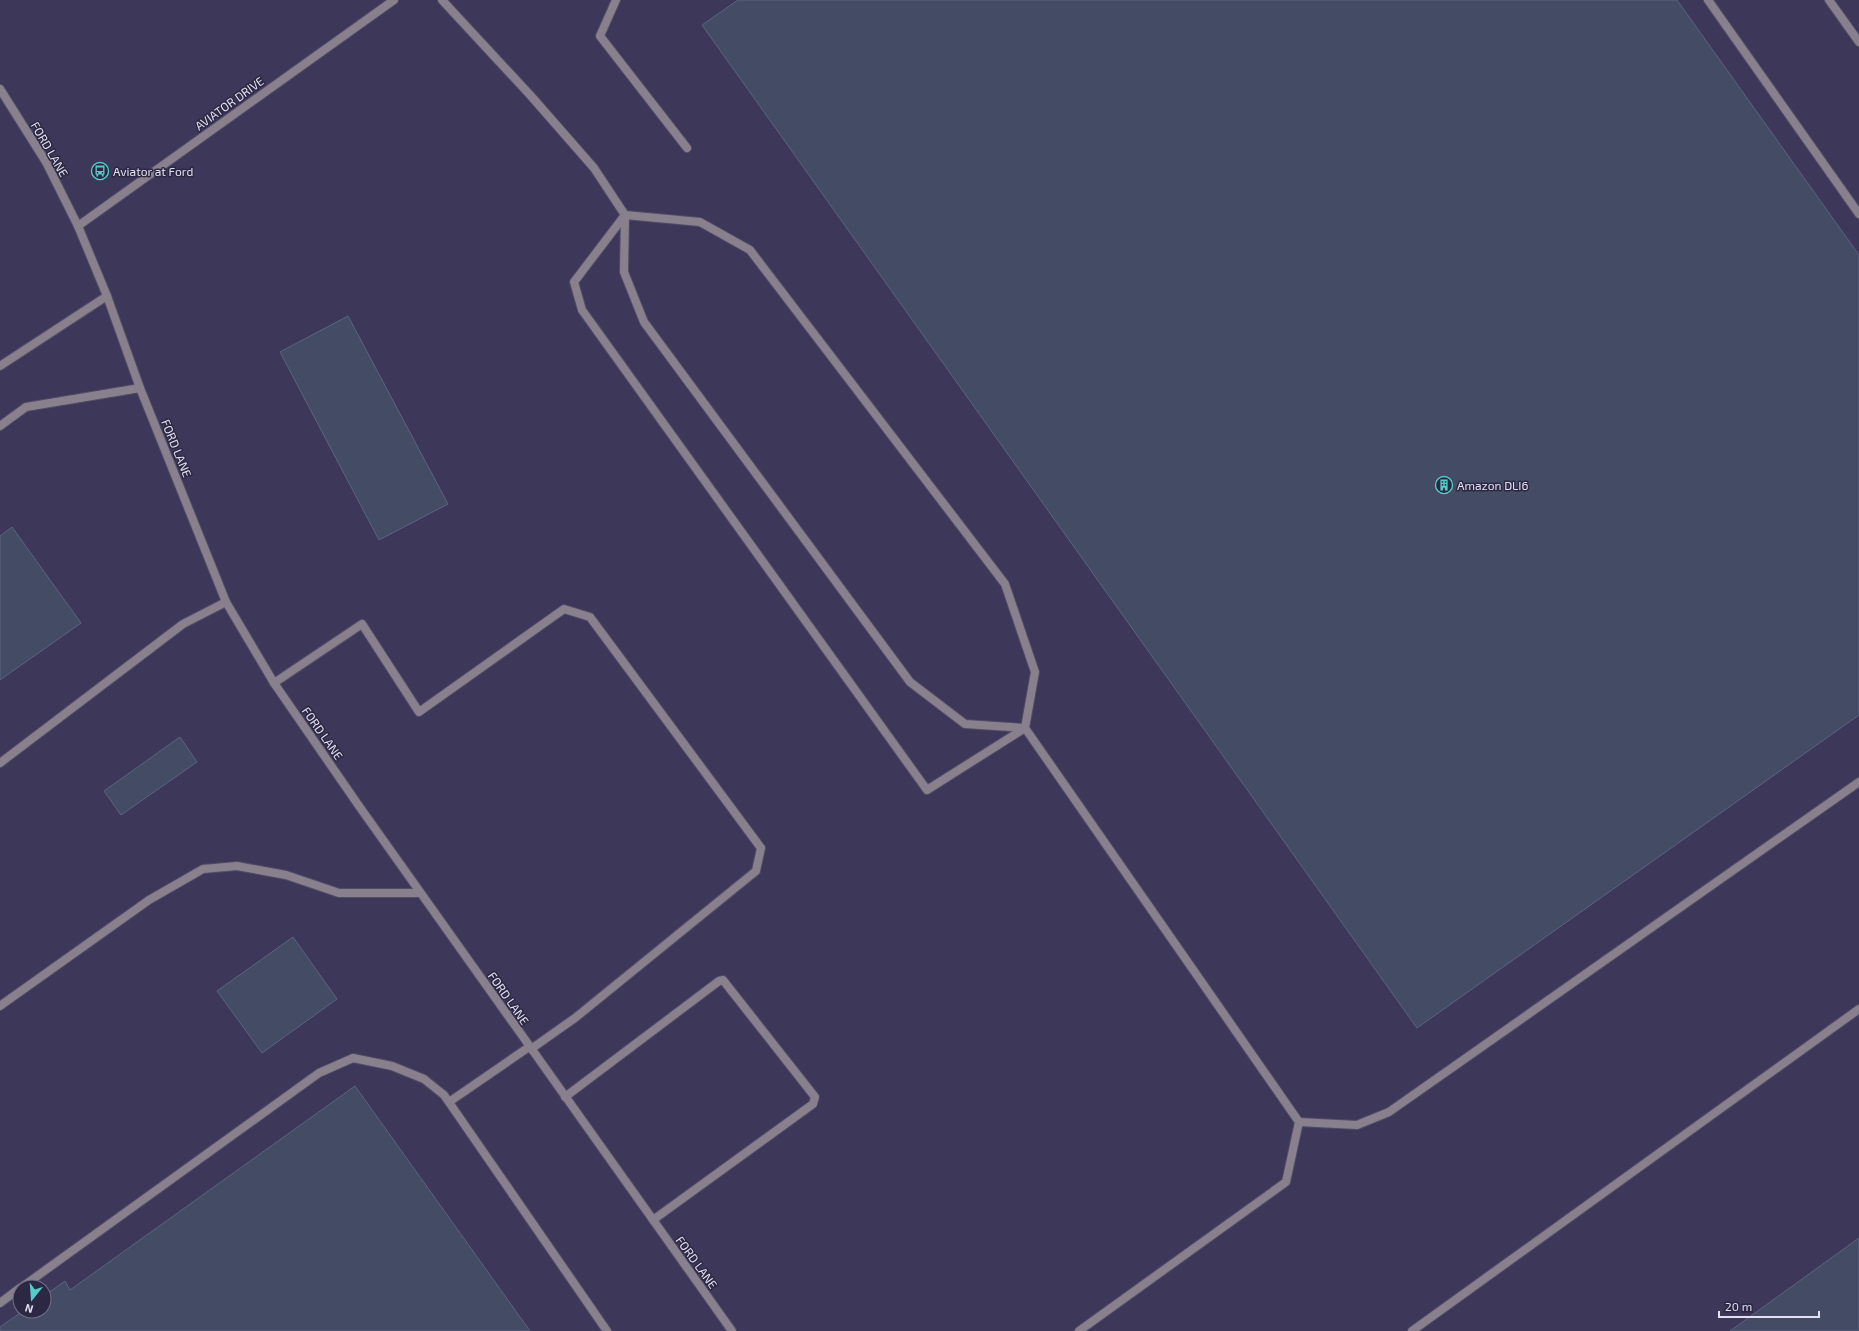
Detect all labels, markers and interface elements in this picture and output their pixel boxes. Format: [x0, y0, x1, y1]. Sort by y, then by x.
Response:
street label: AVIATOR DRIVE [192, 73, 266, 133]
street label: FORD LANE [29, 119, 72, 179]
bus stop icon: Aviator at Ford [90, 161, 110, 181]
place label: Aviator at Ford [113, 164, 193, 178]
street label: FORD LANE [159, 417, 195, 479]
building icon: Amazon DLI6 [1434, 475, 1454, 495]
place label: Amazon DLI6 [1457, 478, 1528, 492]
street label: FORD LANE [300, 704, 346, 762]
street label: FORD LANE [486, 969, 532, 1027]
street label: FORD LANE [673, 1233, 721, 1291]
north arrow [12, 1279, 52, 1319]
scale bar [1719, 1293, 1819, 1319]
text: 20 m [1725, 1299, 1752, 1313]
text: N [23, 1302, 35, 1316]

